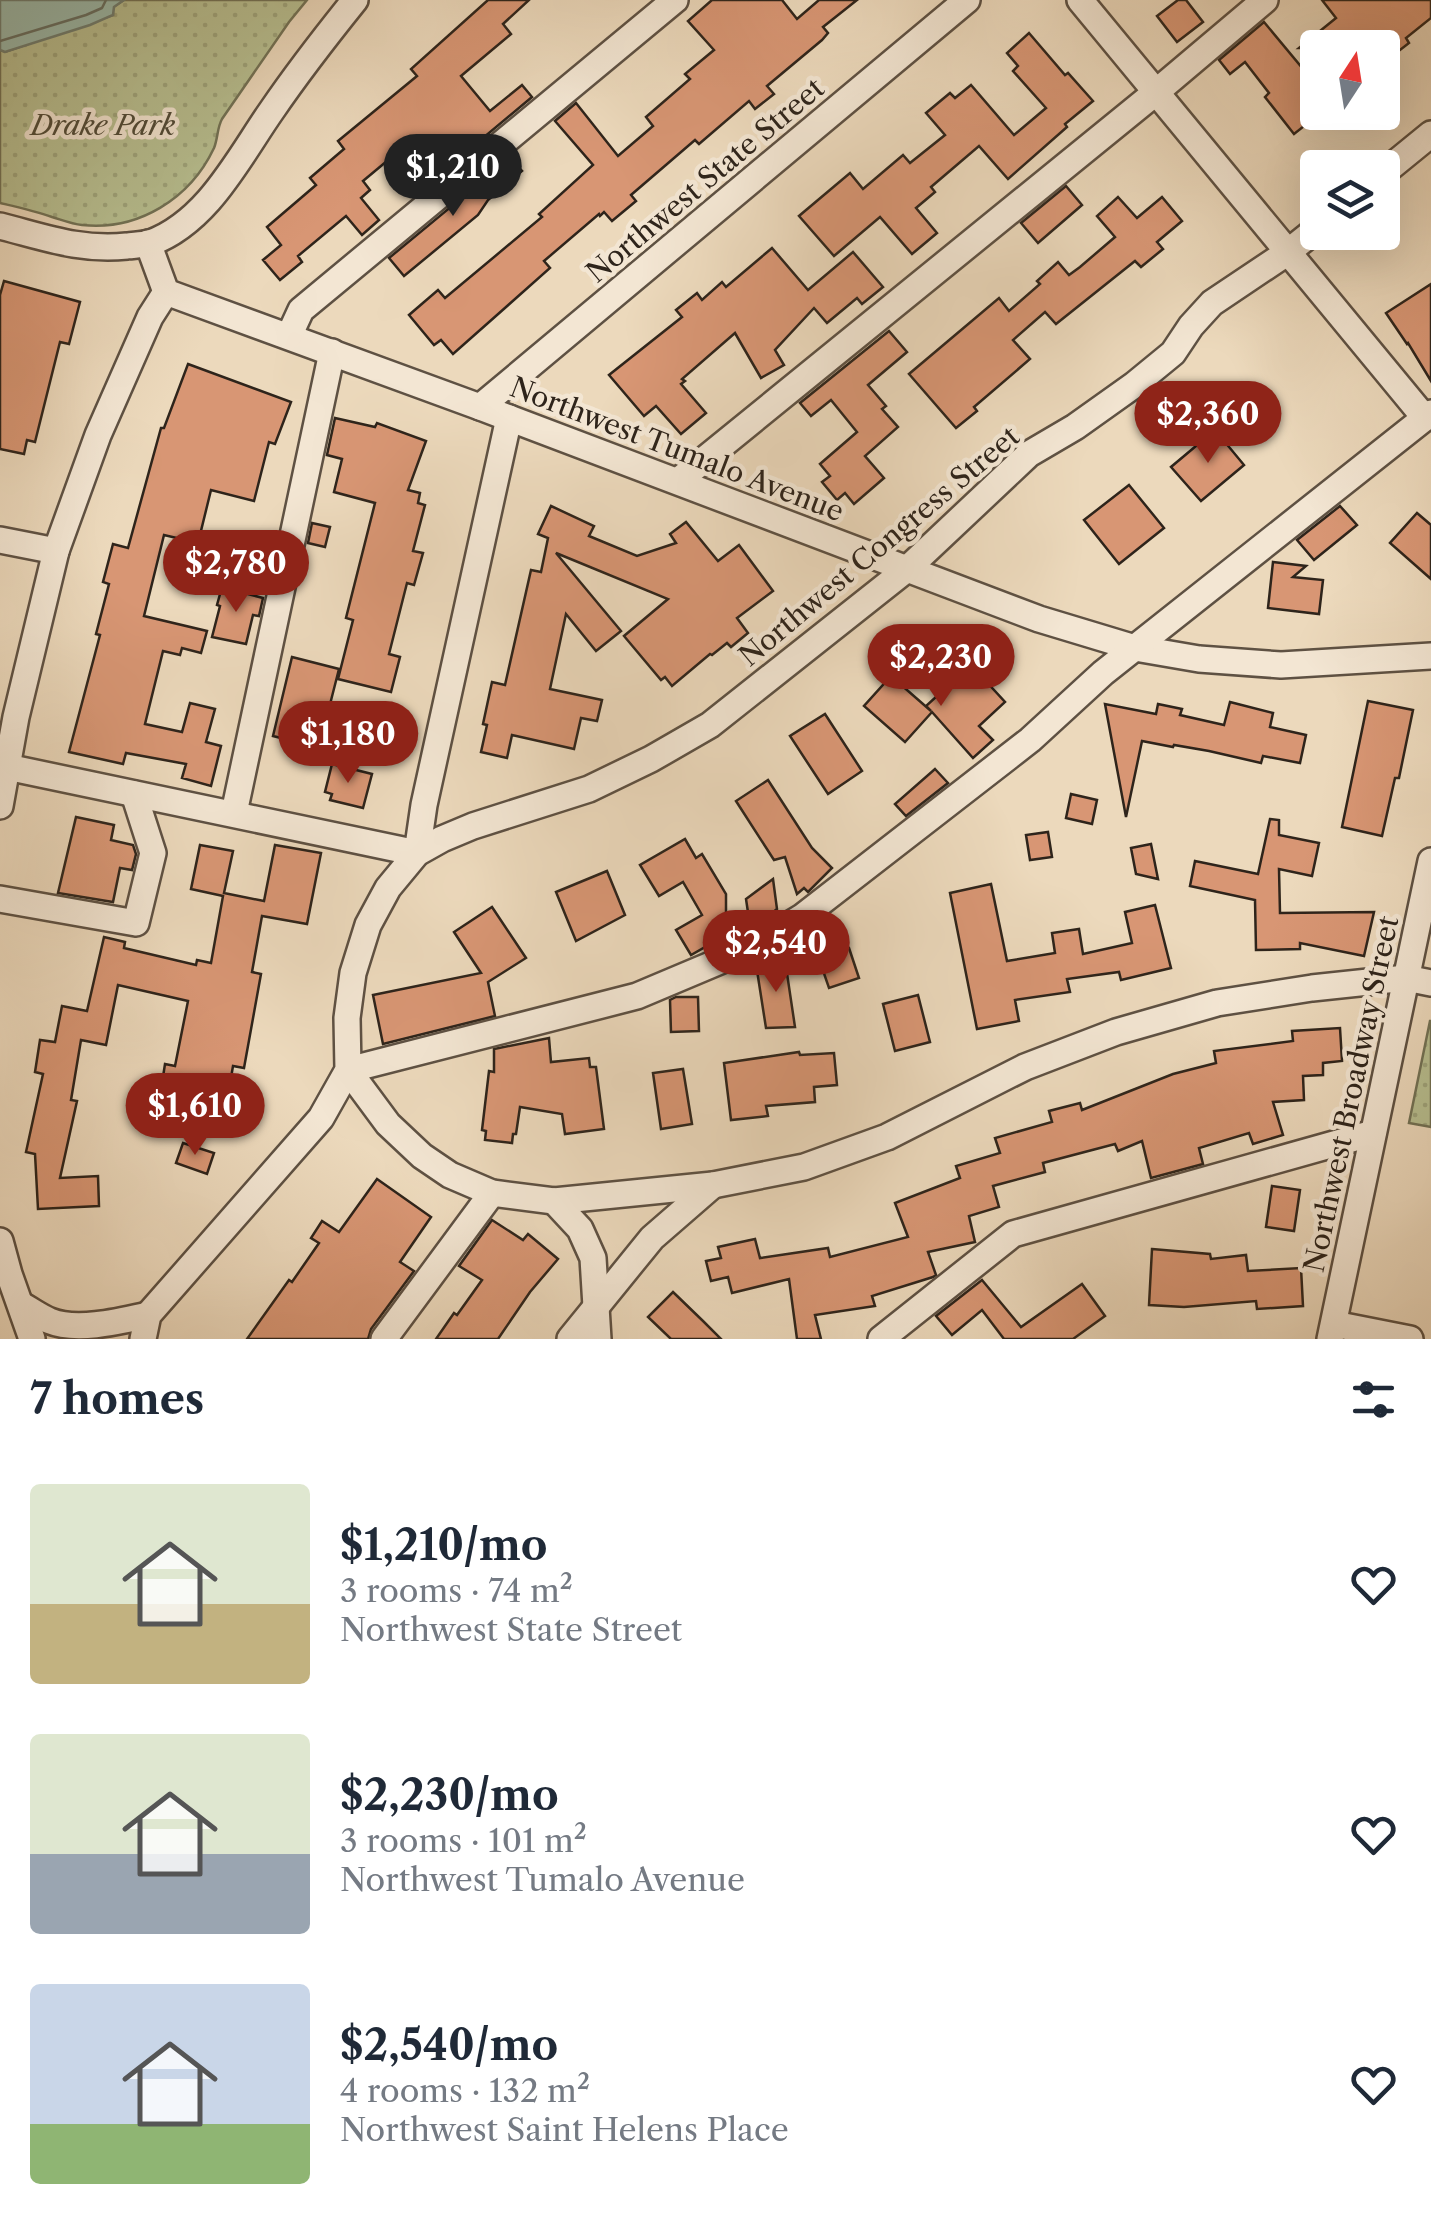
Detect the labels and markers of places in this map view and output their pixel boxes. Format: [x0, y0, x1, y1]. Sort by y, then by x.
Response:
pin: $1,210 [372, 134, 534, 219]
pin: $2,360 [1127, 381, 1289, 466]
pin: $2,780 [155, 530, 317, 615]
pin: $2,230 [860, 624, 1022, 709]
pin: $1,180 [267, 701, 429, 786]
pin: $2,540 [695, 910, 857, 995]
pin: $1,610 [114, 1073, 276, 1158]

